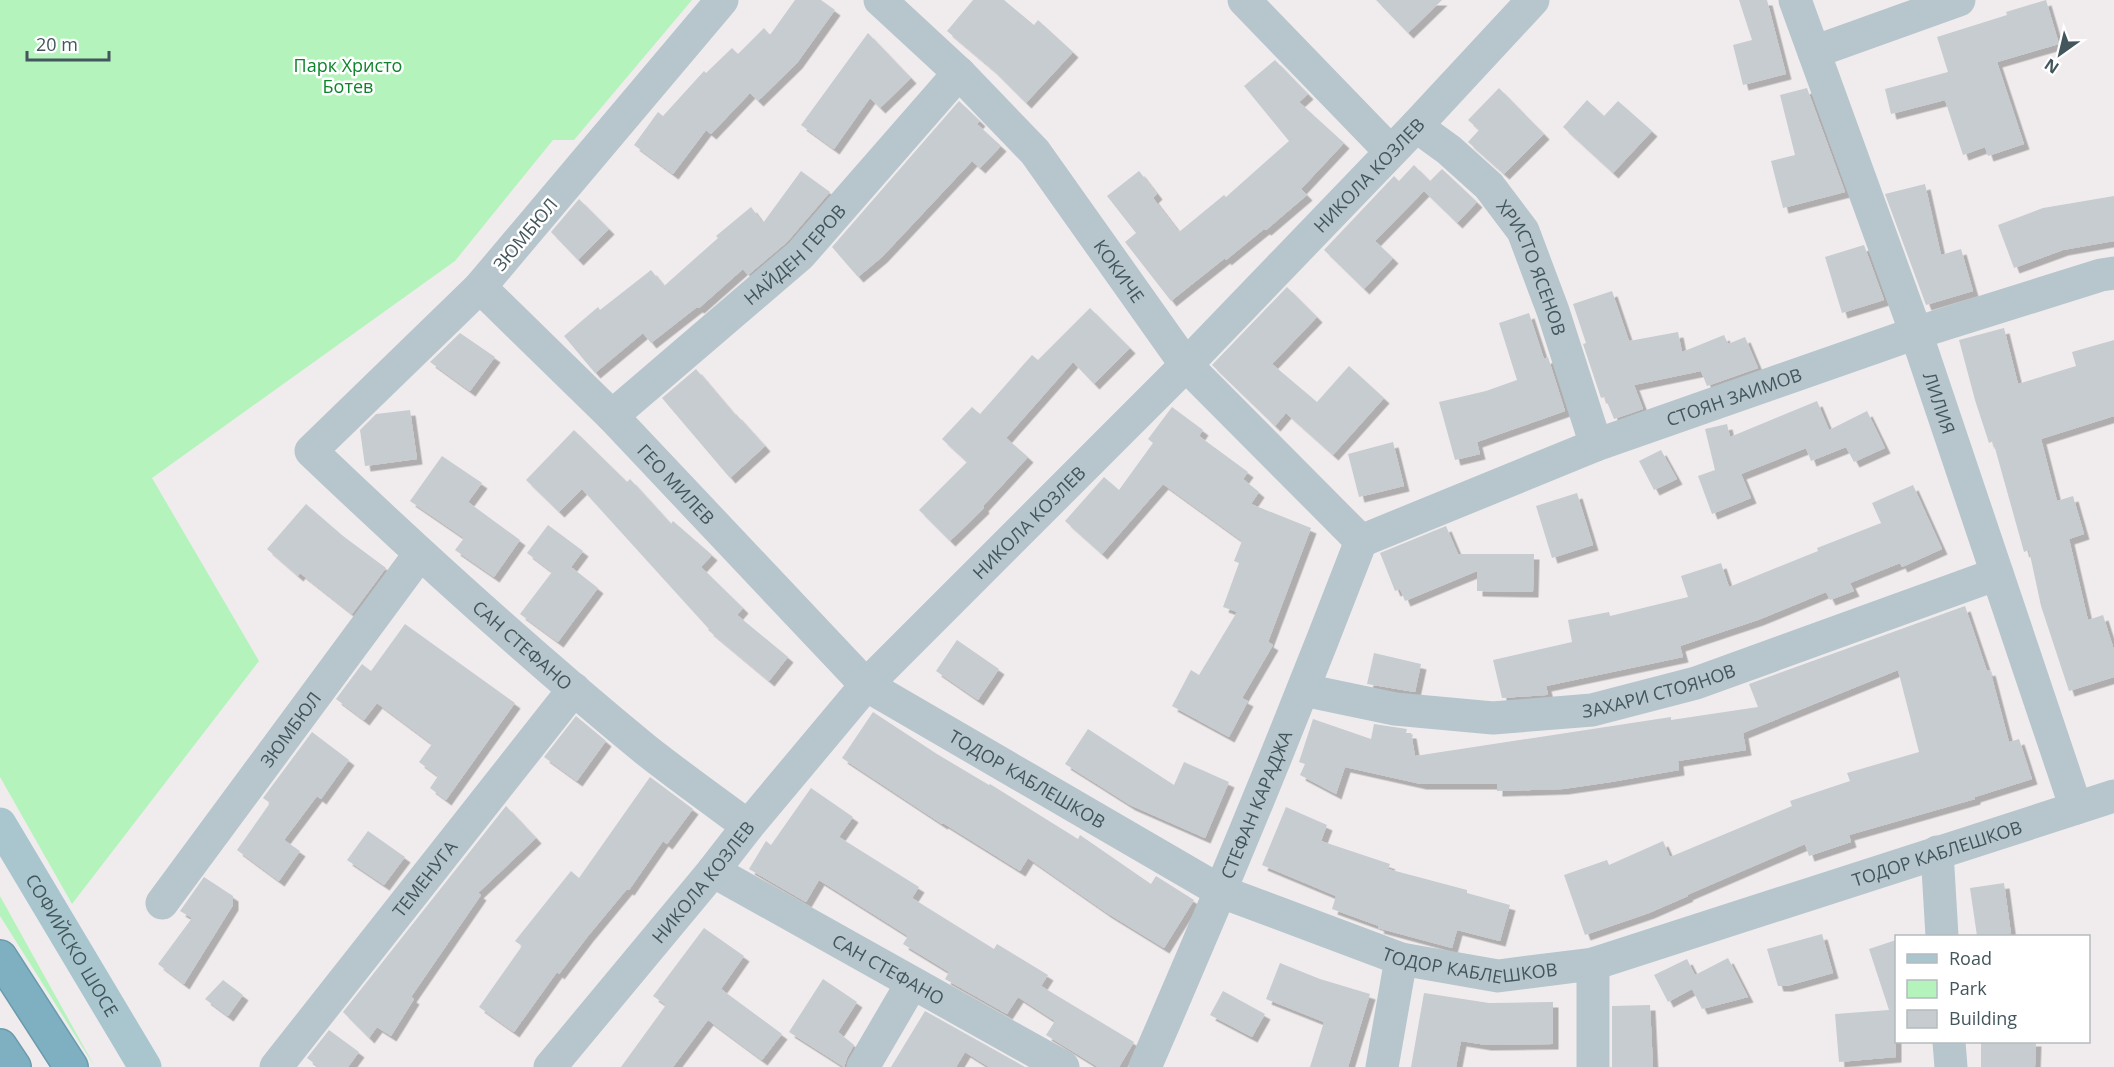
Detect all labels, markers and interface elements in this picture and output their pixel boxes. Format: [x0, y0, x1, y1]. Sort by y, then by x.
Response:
scale bar [27, 24, 110, 62]
north arrow [2030, 24, 2090, 84]
text: 20 m [36, 32, 78, 56]
park label: Парк Христо Ботев [294, 53, 402, 98]
text: N [2040, 54, 2063, 79]
street label: НИКОЛА КОЗЛЕВ [1308, 113, 1430, 238]
street label: ЗЮМБЮЛ [487, 193, 563, 275]
street label: ХРИСТО ЯСЕНОВ [1492, 195, 1572, 338]
street label: НАЙДЕН ГЕРОВ [738, 199, 851, 310]
street label: КОКИЧЕ [1089, 235, 1150, 307]
street label: СТОЯН ЗАИМОВ [1663, 362, 1805, 432]
street label: ЛИЛИЯ [1918, 369, 1961, 437]
street label: ГЕО МИЛЕВ [632, 439, 720, 529]
street label: НИКОЛА КОЗЛЕВ [967, 461, 1090, 584]
street label: САН СТЕФАНО [468, 595, 578, 695]
street label: ЗАХАРИ СТОЯНОВ [1581, 658, 1739, 723]
street label: ЗЮМБЮЛ [254, 687, 326, 772]
street label: ТОДОР КАБЛЕШКОВ [945, 724, 1110, 834]
street label: СТЕФАН КАРАДЖА [1215, 726, 1297, 882]
street label: ТОДОР КАБЛЕШКОВ [1849, 815, 2025, 892]
street label: НИКОЛА КОЗЛЕВ [646, 816, 760, 948]
street label: ТЕМЕНУГА [387, 835, 463, 922]
street label: СОФИЙСКО ШОСЕ [20, 869, 124, 1021]
street label: САН СТЕФАНО [828, 928, 949, 1010]
legend [1895, 935, 2090, 1043]
street label: ТОДОР КАБЛЕШКОВ [1379, 941, 1559, 989]
text: Road [1949, 946, 1992, 970]
text: Park [1949, 976, 1987, 1000]
text: Building [1949, 1006, 2017, 1030]

